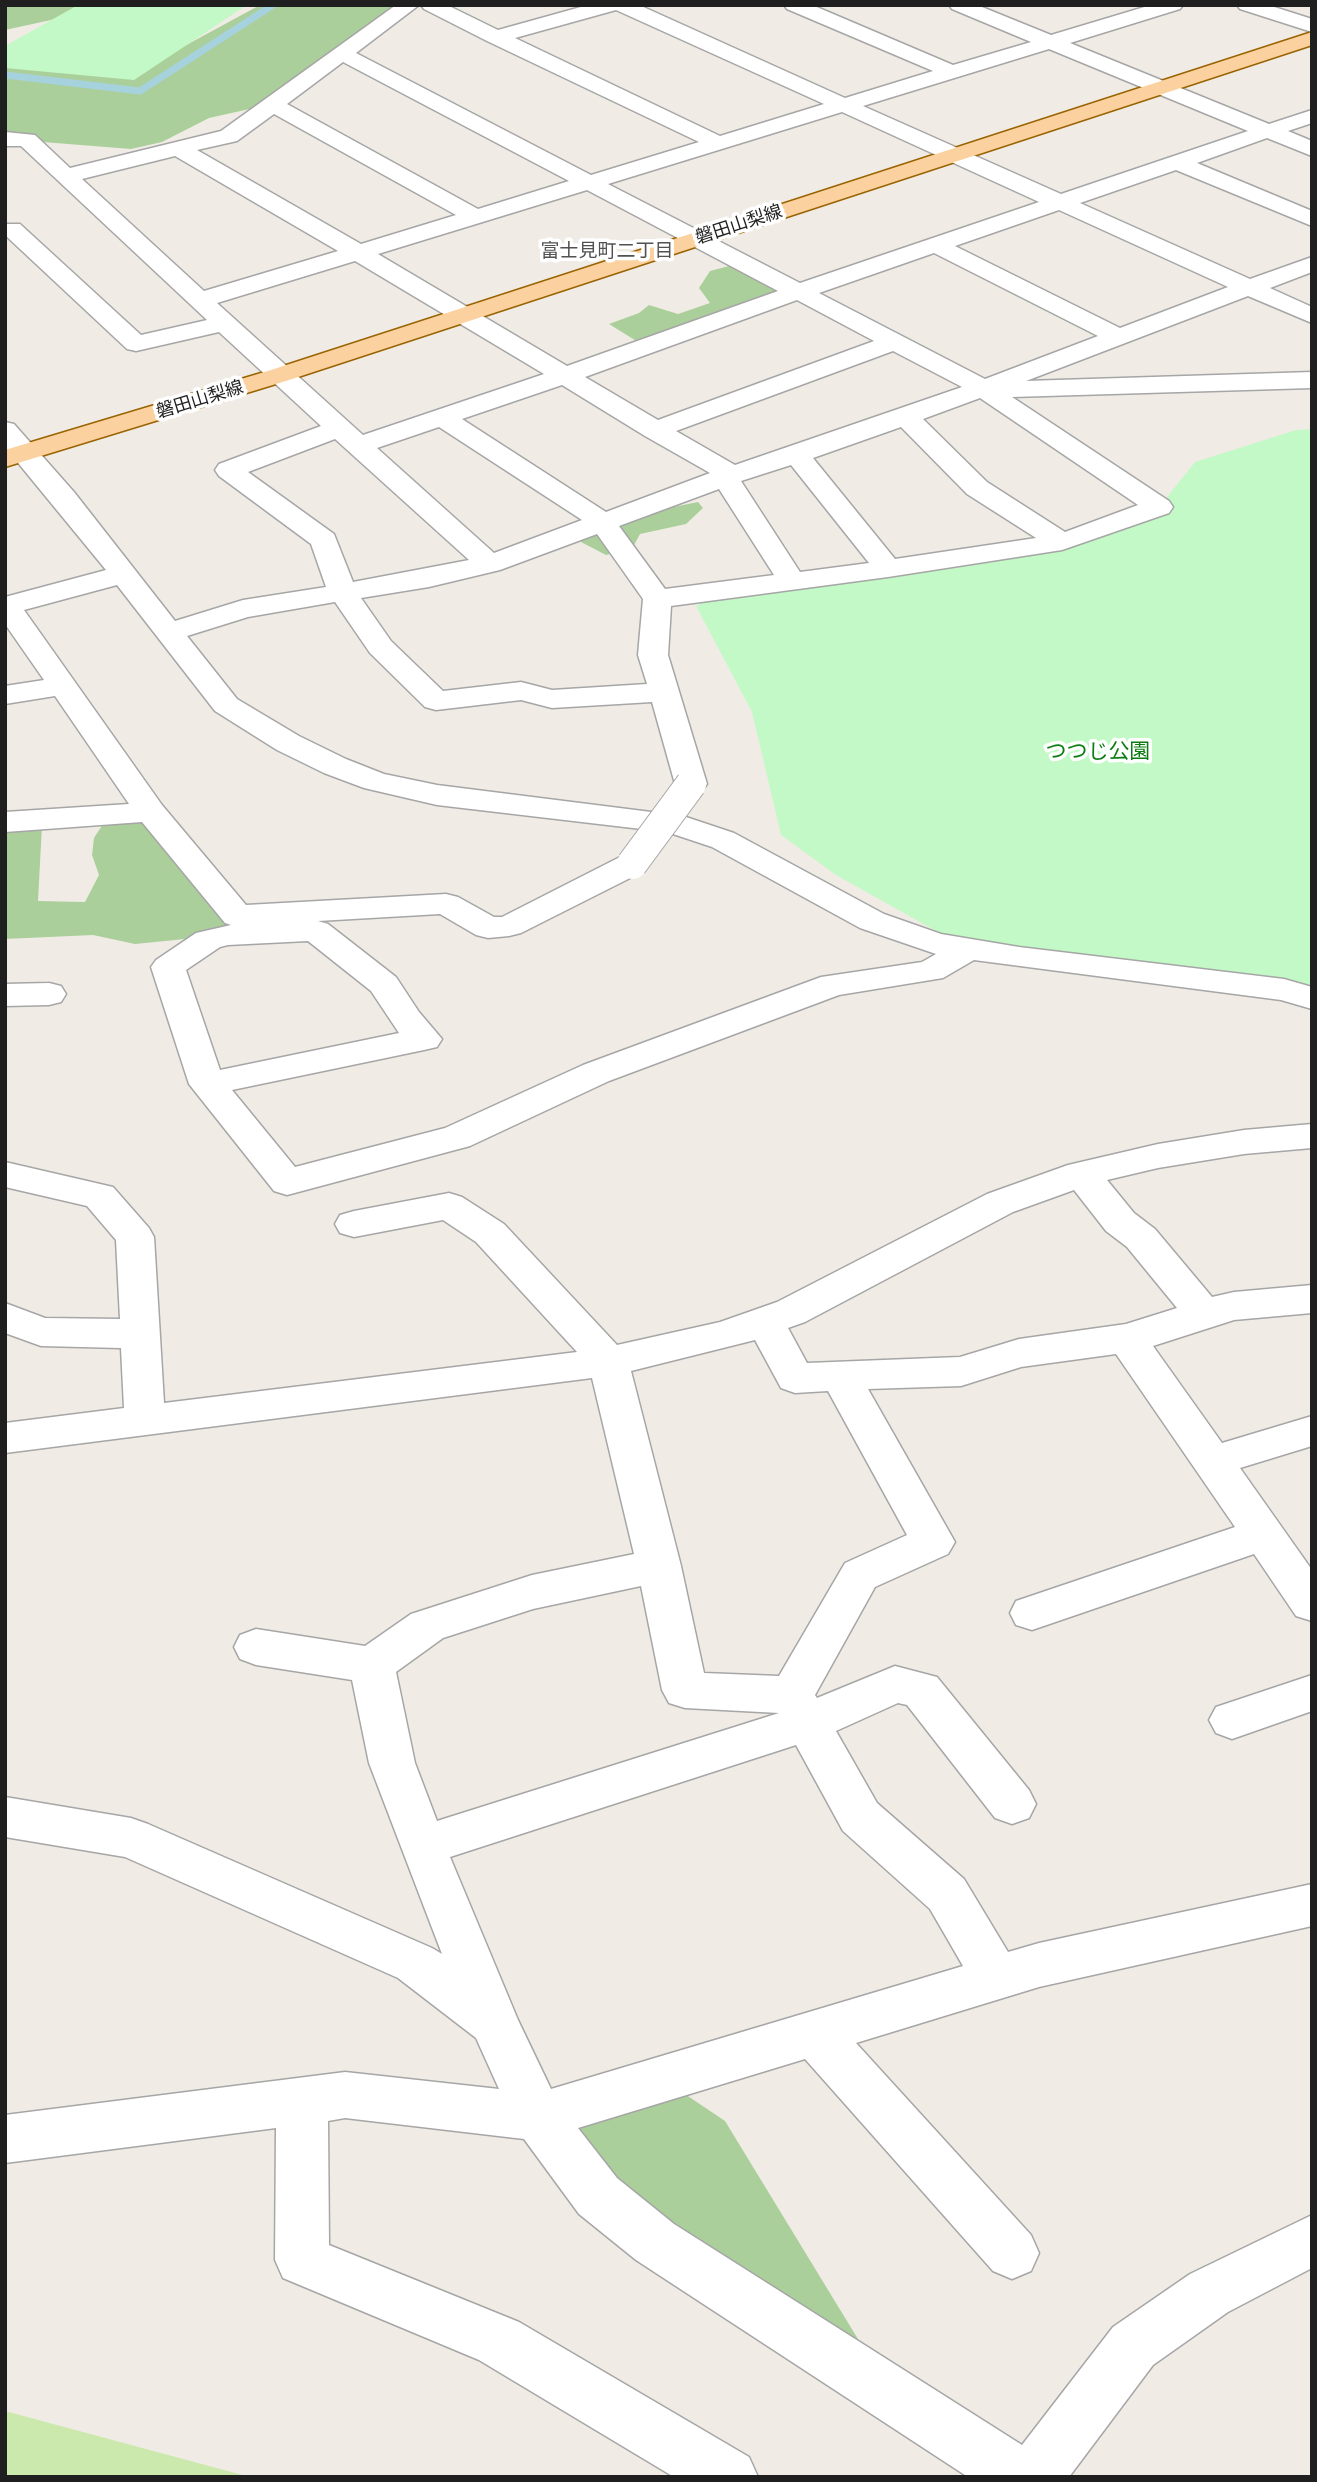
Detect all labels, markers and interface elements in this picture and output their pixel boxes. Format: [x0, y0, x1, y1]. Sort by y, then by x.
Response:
street label: 磐田山梨線 [693, 201, 785, 249]
district label: 富士見町二丁目 [541, 241, 673, 263]
street label: 磐田山梨線 [154, 377, 246, 423]
park label: つつじ公園 [1046, 739, 1150, 765]

